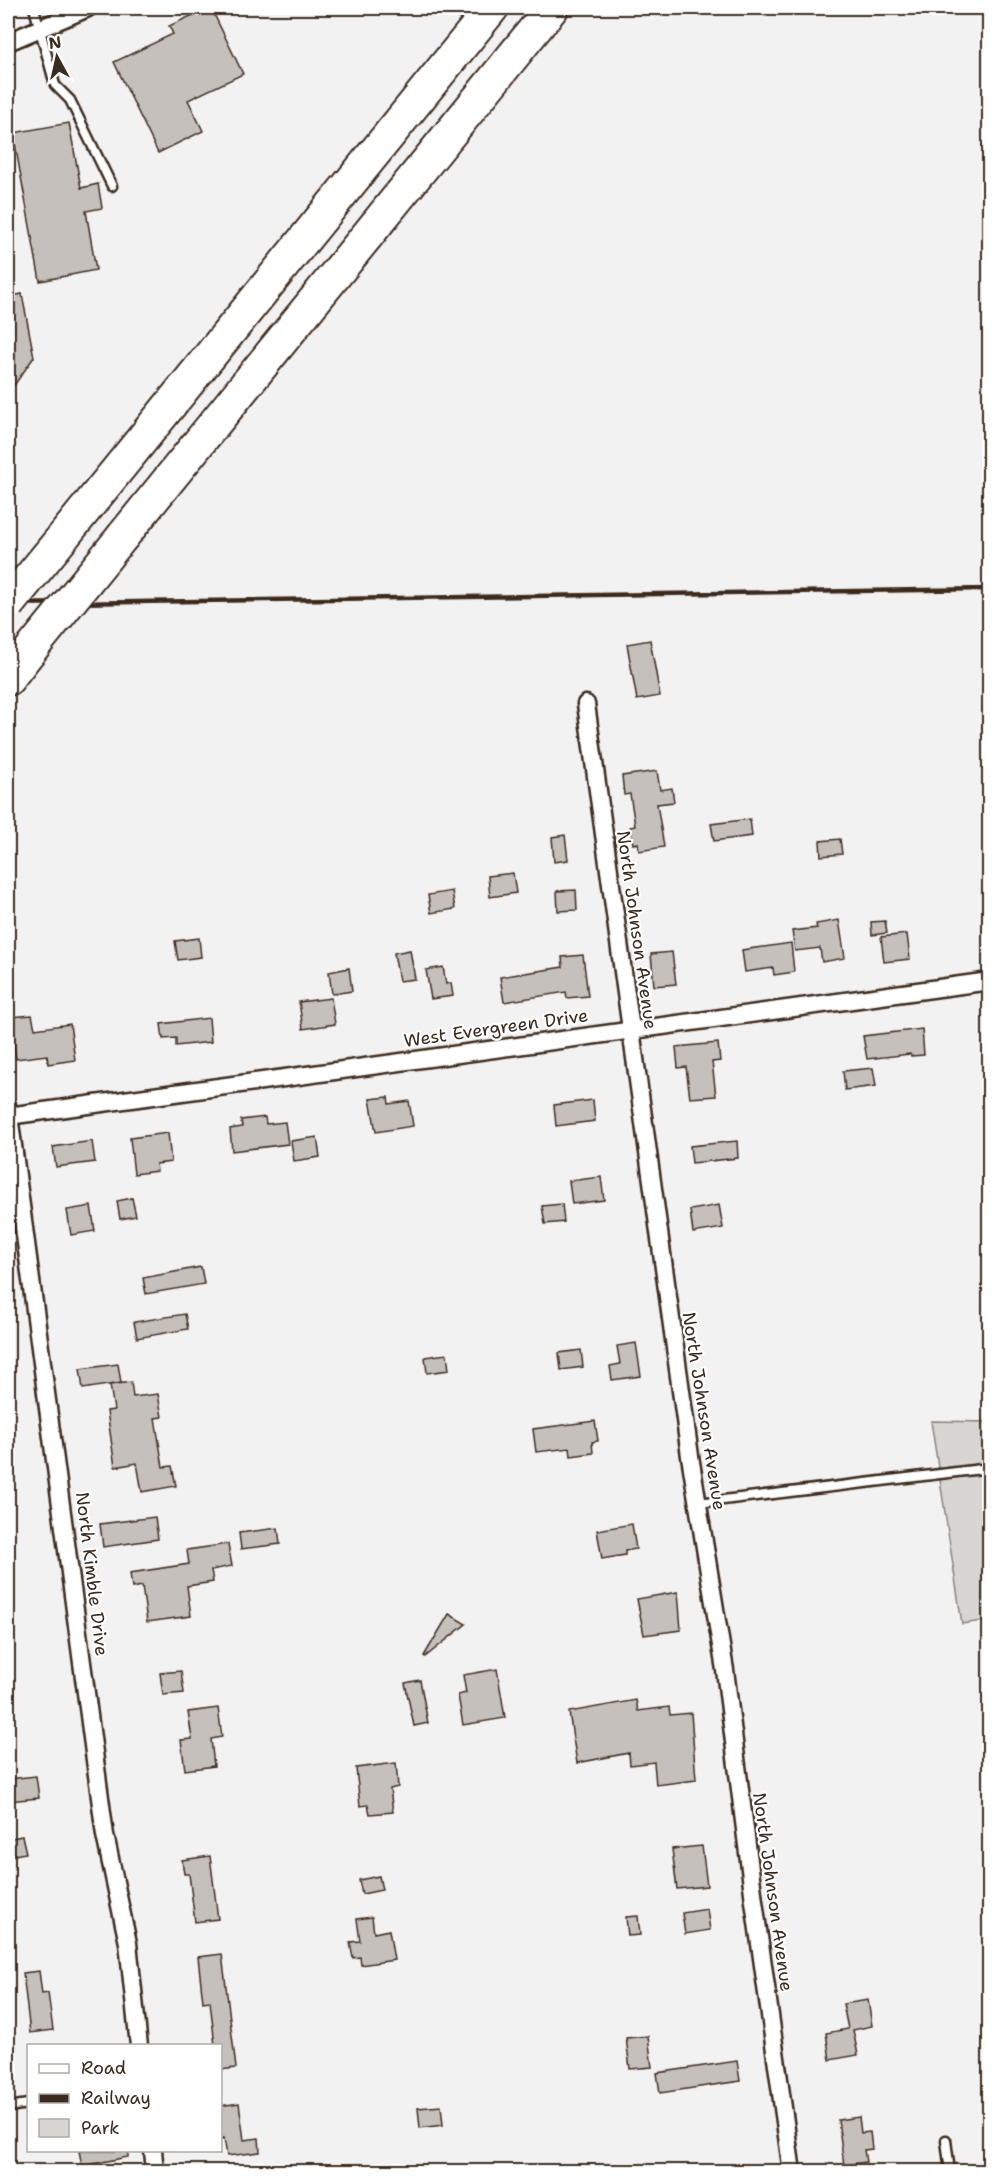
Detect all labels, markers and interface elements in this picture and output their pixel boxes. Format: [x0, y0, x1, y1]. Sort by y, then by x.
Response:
north arrow [27, 27, 87, 87]
text: N [47, 31, 63, 54]
street label: North Johnson Avenue [611, 829, 663, 1031]
street label: West Evergreen Drive [402, 1003, 590, 1053]
street label: North Johnson Avenue [676, 1310, 732, 1512]
street label: North Kimble Drive [70, 1491, 114, 1657]
street label: North Johnson Avenue [747, 1791, 799, 1993]
legend [27, 2044, 222, 2152]
text: Road [81, 2056, 126, 2080]
text: Railway [81, 2086, 151, 2110]
text: Park [81, 2116, 120, 2140]

